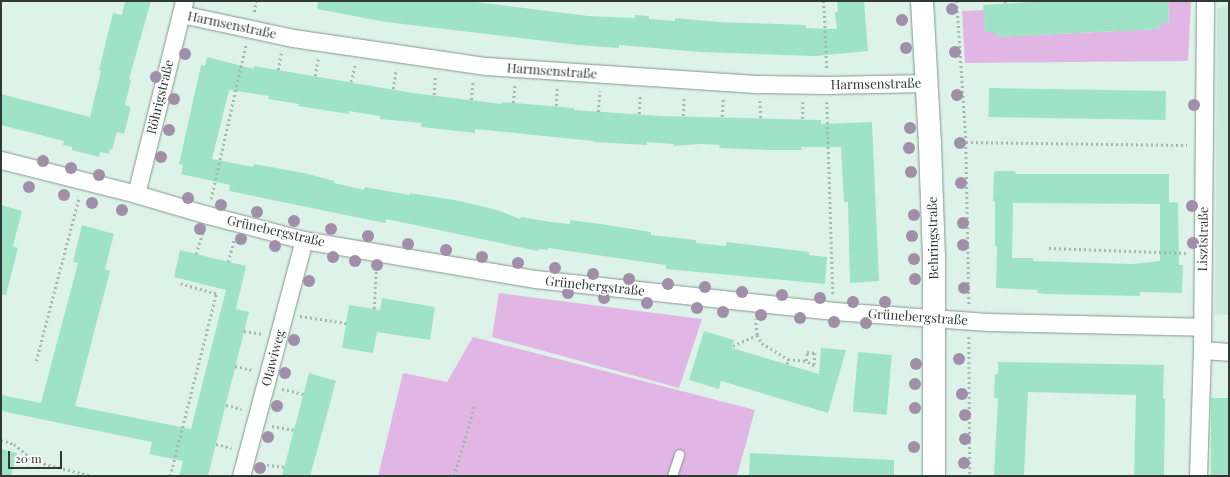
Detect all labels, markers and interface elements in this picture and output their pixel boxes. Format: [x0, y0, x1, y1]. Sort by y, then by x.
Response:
street label: Harmsenstraße [186, 8, 278, 42]
street label: Röhrigstraße [143, 58, 177, 136]
street label: Harmsenstraße [506, 60, 598, 82]
street label: Harmsenstraße [831, 75, 921, 93]
street label: Behringstraße [924, 196, 942, 280]
street label: Lisztstraße [1195, 206, 1211, 272]
street label: Grünebergstraße [225, 212, 327, 250]
street label: Grünebergstraße [544, 273, 646, 299]
street label: Grünebergstraße [868, 306, 968, 328]
street label: Otawiweg [258, 328, 288, 388]
scale bar [10, 443, 64, 469]
text: 20 m [15, 450, 42, 466]

